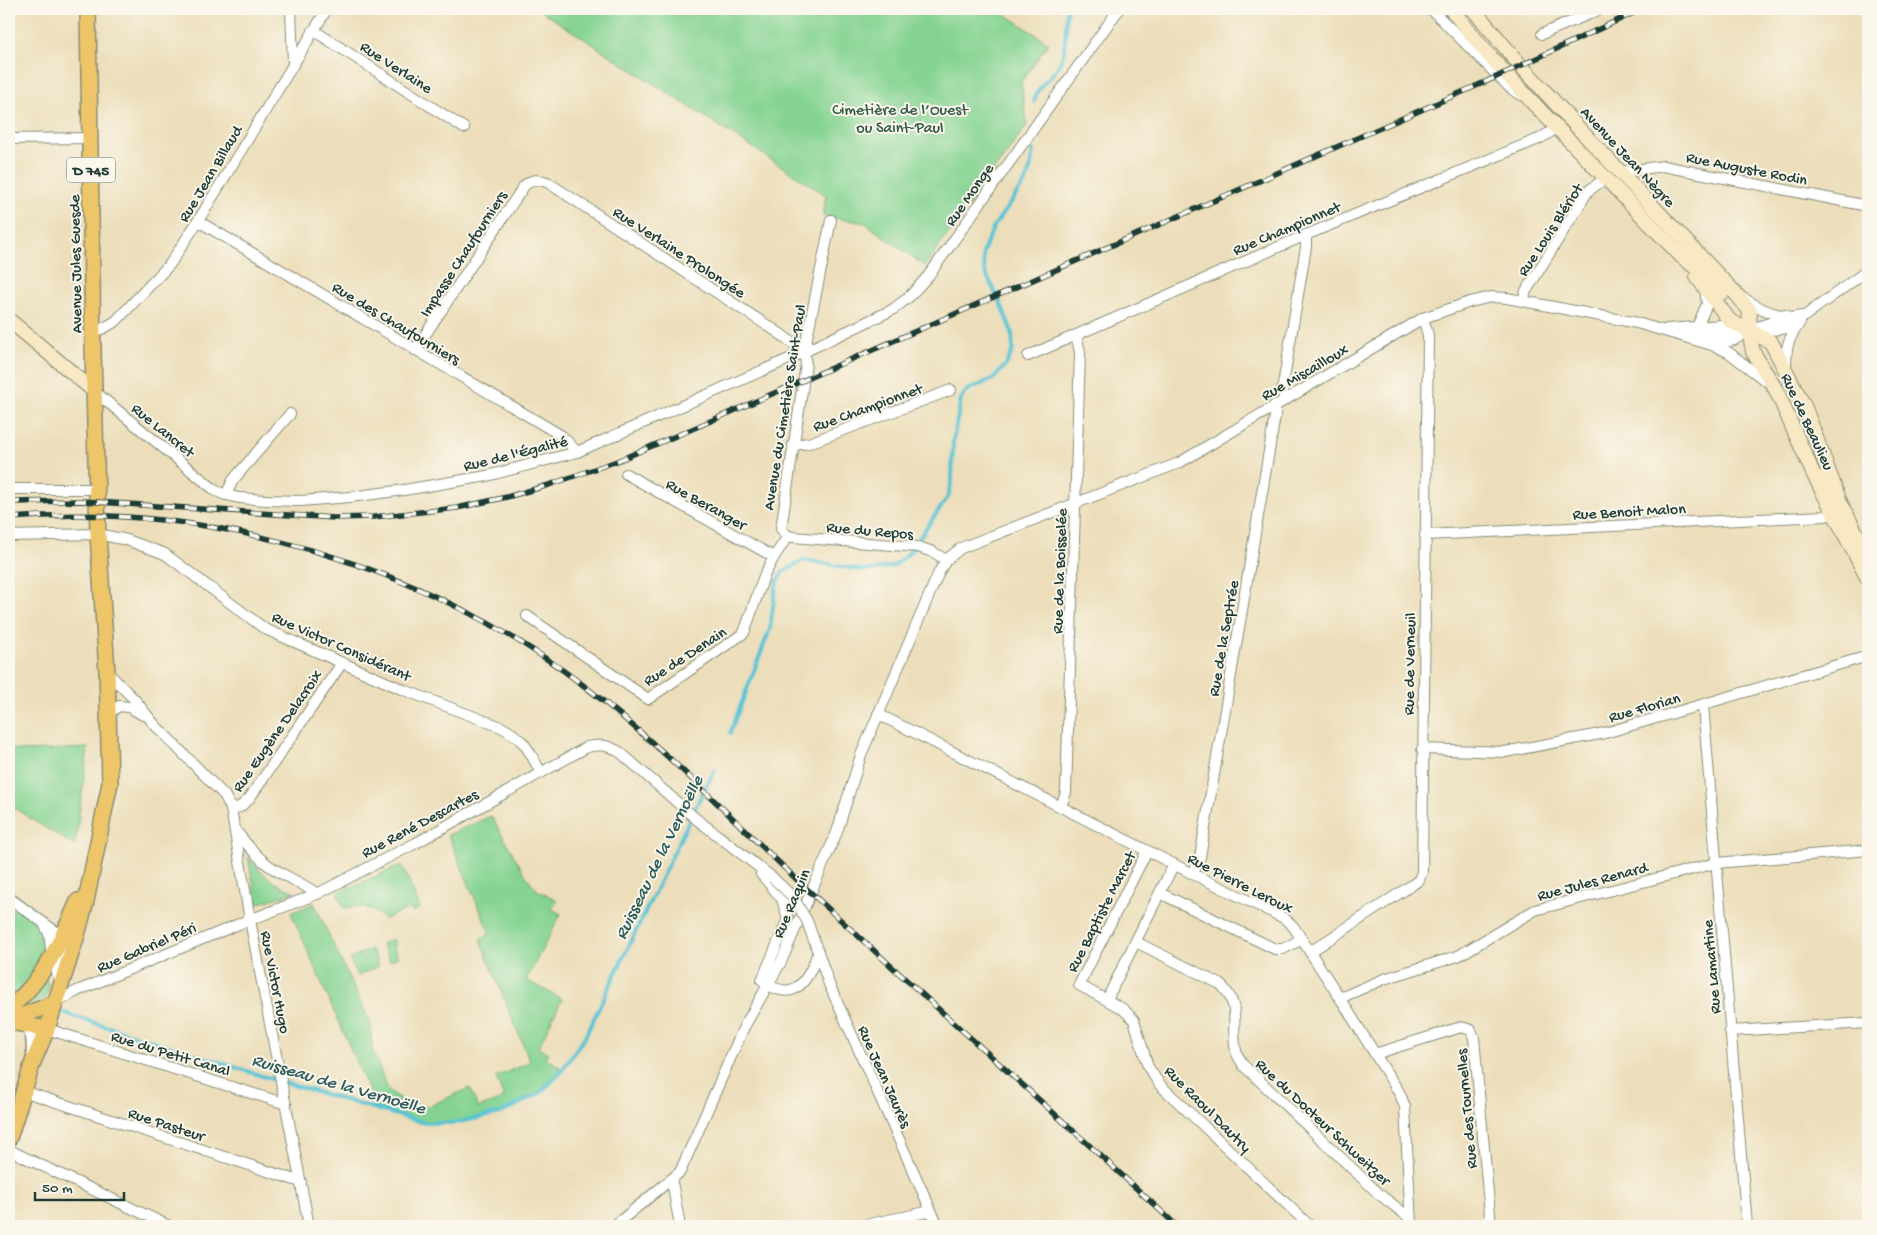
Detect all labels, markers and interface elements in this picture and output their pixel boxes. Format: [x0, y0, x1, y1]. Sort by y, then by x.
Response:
street label: Rue Verlaine [355, 39, 435, 100]
park label: Cimetière de l’Ouest ou Saint-Paul [832, 102, 969, 139]
street label: Avenue Jean Nègre [1575, 104, 1678, 213]
street label: Rue Jean Billaud [176, 122, 249, 227]
street label: Rue Auguste Rodin [1684, 149, 1809, 192]
road number: D 745 [67, 158, 115, 182]
street label: Rue Monge [942, 160, 1000, 231]
street label: Rue Louis Blériot [1515, 180, 1590, 281]
street label: Impasse Chaufourniers [417, 187, 513, 322]
street label: Avenue Jules Guesde [67, 194, 88, 333]
street label: Rue Championnet [1231, 198, 1345, 261]
street label: Rue Verlaine Prolongée [608, 204, 749, 304]
street label: Rue des Chaufourniers [328, 279, 464, 371]
street label: Avenue du Cimetière Saint-Paul [761, 303, 812, 512]
street label: Rue Miscailloux [1259, 341, 1353, 407]
street label: Rue de Beaulieu [1775, 371, 1837, 474]
street label: Rue Championnet [811, 380, 927, 438]
street label: Rue Lancret [126, 400, 199, 464]
street label: Rue de l'Égalité [462, 433, 571, 478]
street label: Rue Beranger [662, 476, 750, 537]
street label: Rue Benoit Malon [1572, 501, 1687, 526]
street label: Rue de la Boisselée [1050, 507, 1073, 634]
street label: Rue du Repos [825, 519, 915, 546]
street label: Rue de la Septrée [1206, 578, 1245, 698]
street label: Rue Victor Considérant [268, 609, 414, 688]
street label: Rue de Verneuil [1401, 613, 1422, 715]
street label: Rue de Denain [641, 624, 732, 692]
street label: Rue Eugène Delacroix [230, 667, 329, 797]
street label: Rue Florian [1607, 690, 1683, 729]
water label: Ruisseau de la Vernoëlle [611, 772, 709, 943]
street label: Rue René Descartes [359, 786, 483, 864]
street label: Rue Baptiste Marcet [1064, 848, 1142, 976]
street label: Rue Pierre Leroux [1183, 850, 1296, 920]
street label: Rue Jules Renard [1536, 859, 1652, 907]
street label: Rue Raquin [770, 867, 816, 942]
street label: Rue Lamartine [1700, 918, 1727, 1015]
street label: Rue Gabriel Péri [95, 920, 200, 979]
street label: Rue Victor Hugo [254, 930, 293, 1036]
street label: Rue Jean Jaurès [852, 1023, 914, 1132]
street label: Rue du Petit Canal [108, 1028, 232, 1082]
street label: Rue des Tournelles [1454, 1047, 1483, 1169]
water label: Ruisseau de la Vernoëlle [249, 1051, 428, 1120]
street label: Rue du Docteur Schweitzer [1250, 1056, 1394, 1192]
street label: Rue Raoul Dautry [1159, 1063, 1254, 1158]
street label: Rue Pasteur [125, 1105, 208, 1148]
scale bar [35, 1170, 124, 1202]
text: 50 m [42, 1180, 73, 1198]

